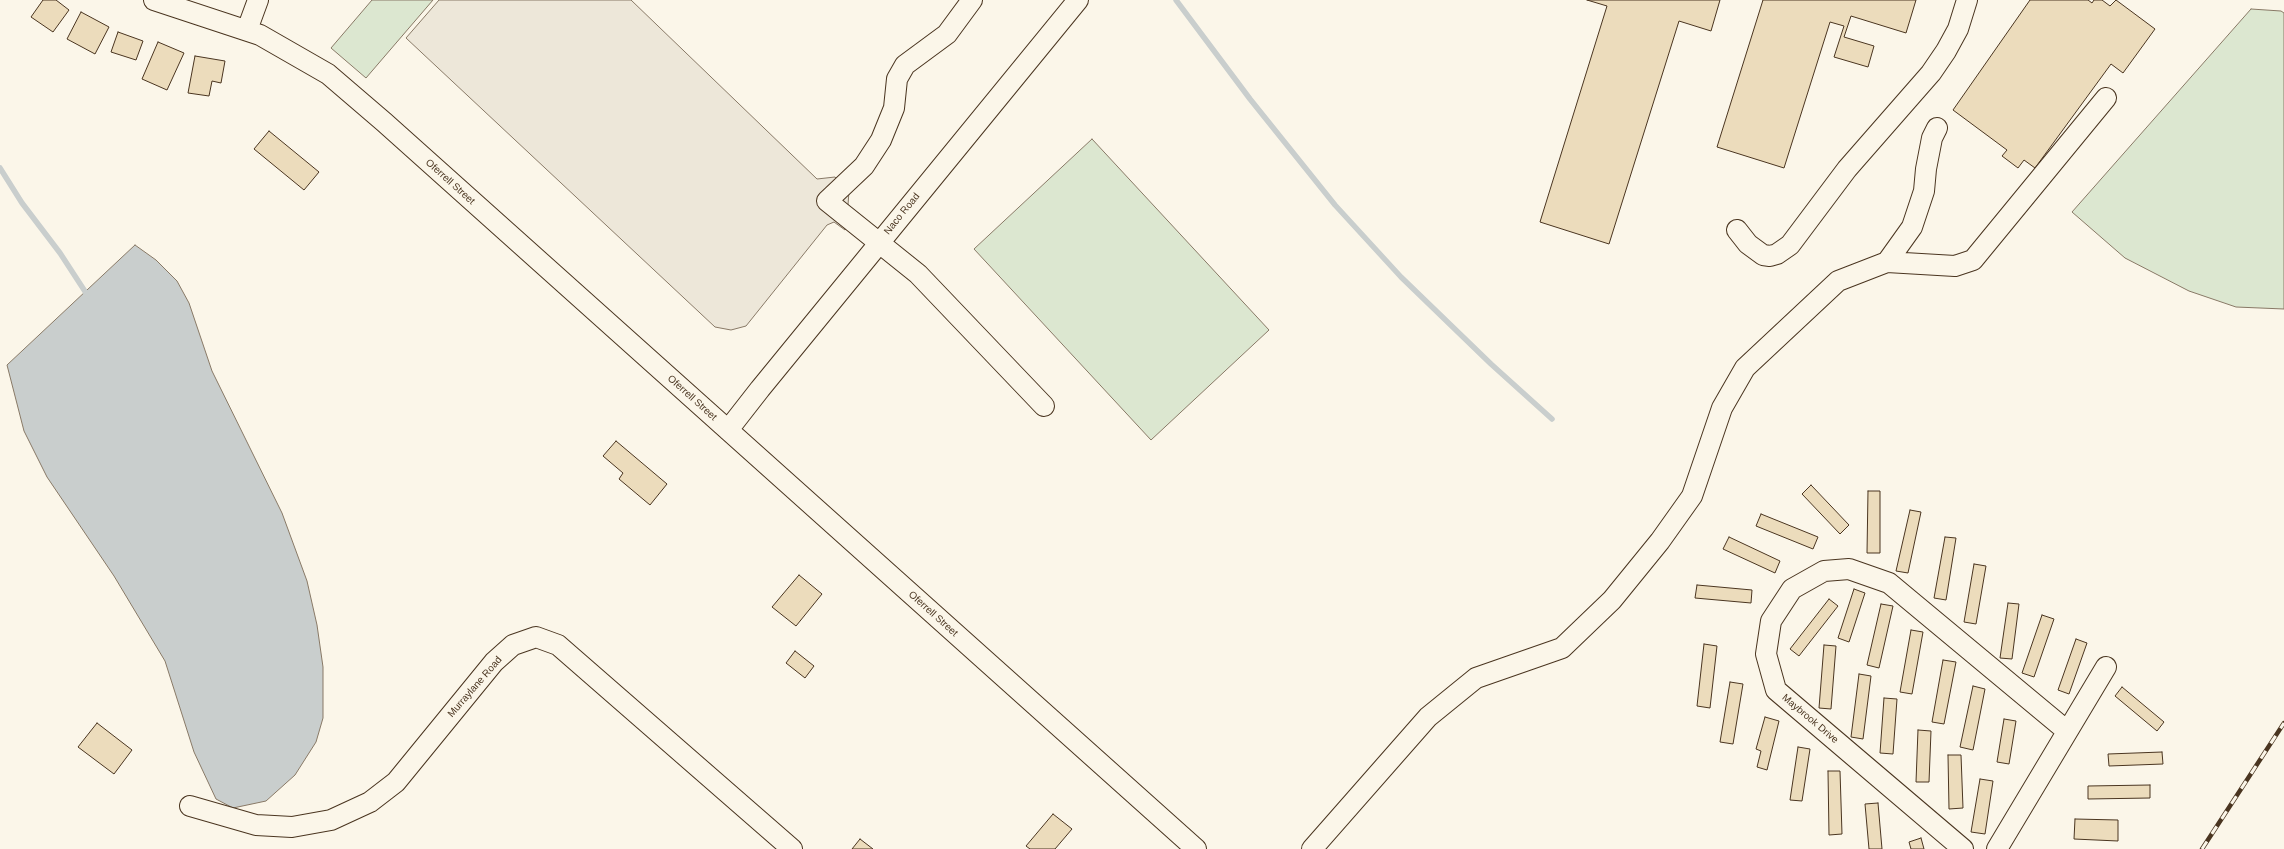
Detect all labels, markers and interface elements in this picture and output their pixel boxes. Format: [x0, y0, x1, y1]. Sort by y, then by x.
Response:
street label: Oferrell Street [423, 157, 477, 207]
street label: Naco Road [882, 191, 922, 237]
street label: Oferrell Street [665, 373, 719, 423]
street label: Oferrell Street [906, 589, 960, 639]
street label: Murraylane Road [445, 654, 505, 720]
street label: Maybrook Drive [1779, 692, 1841, 746]

